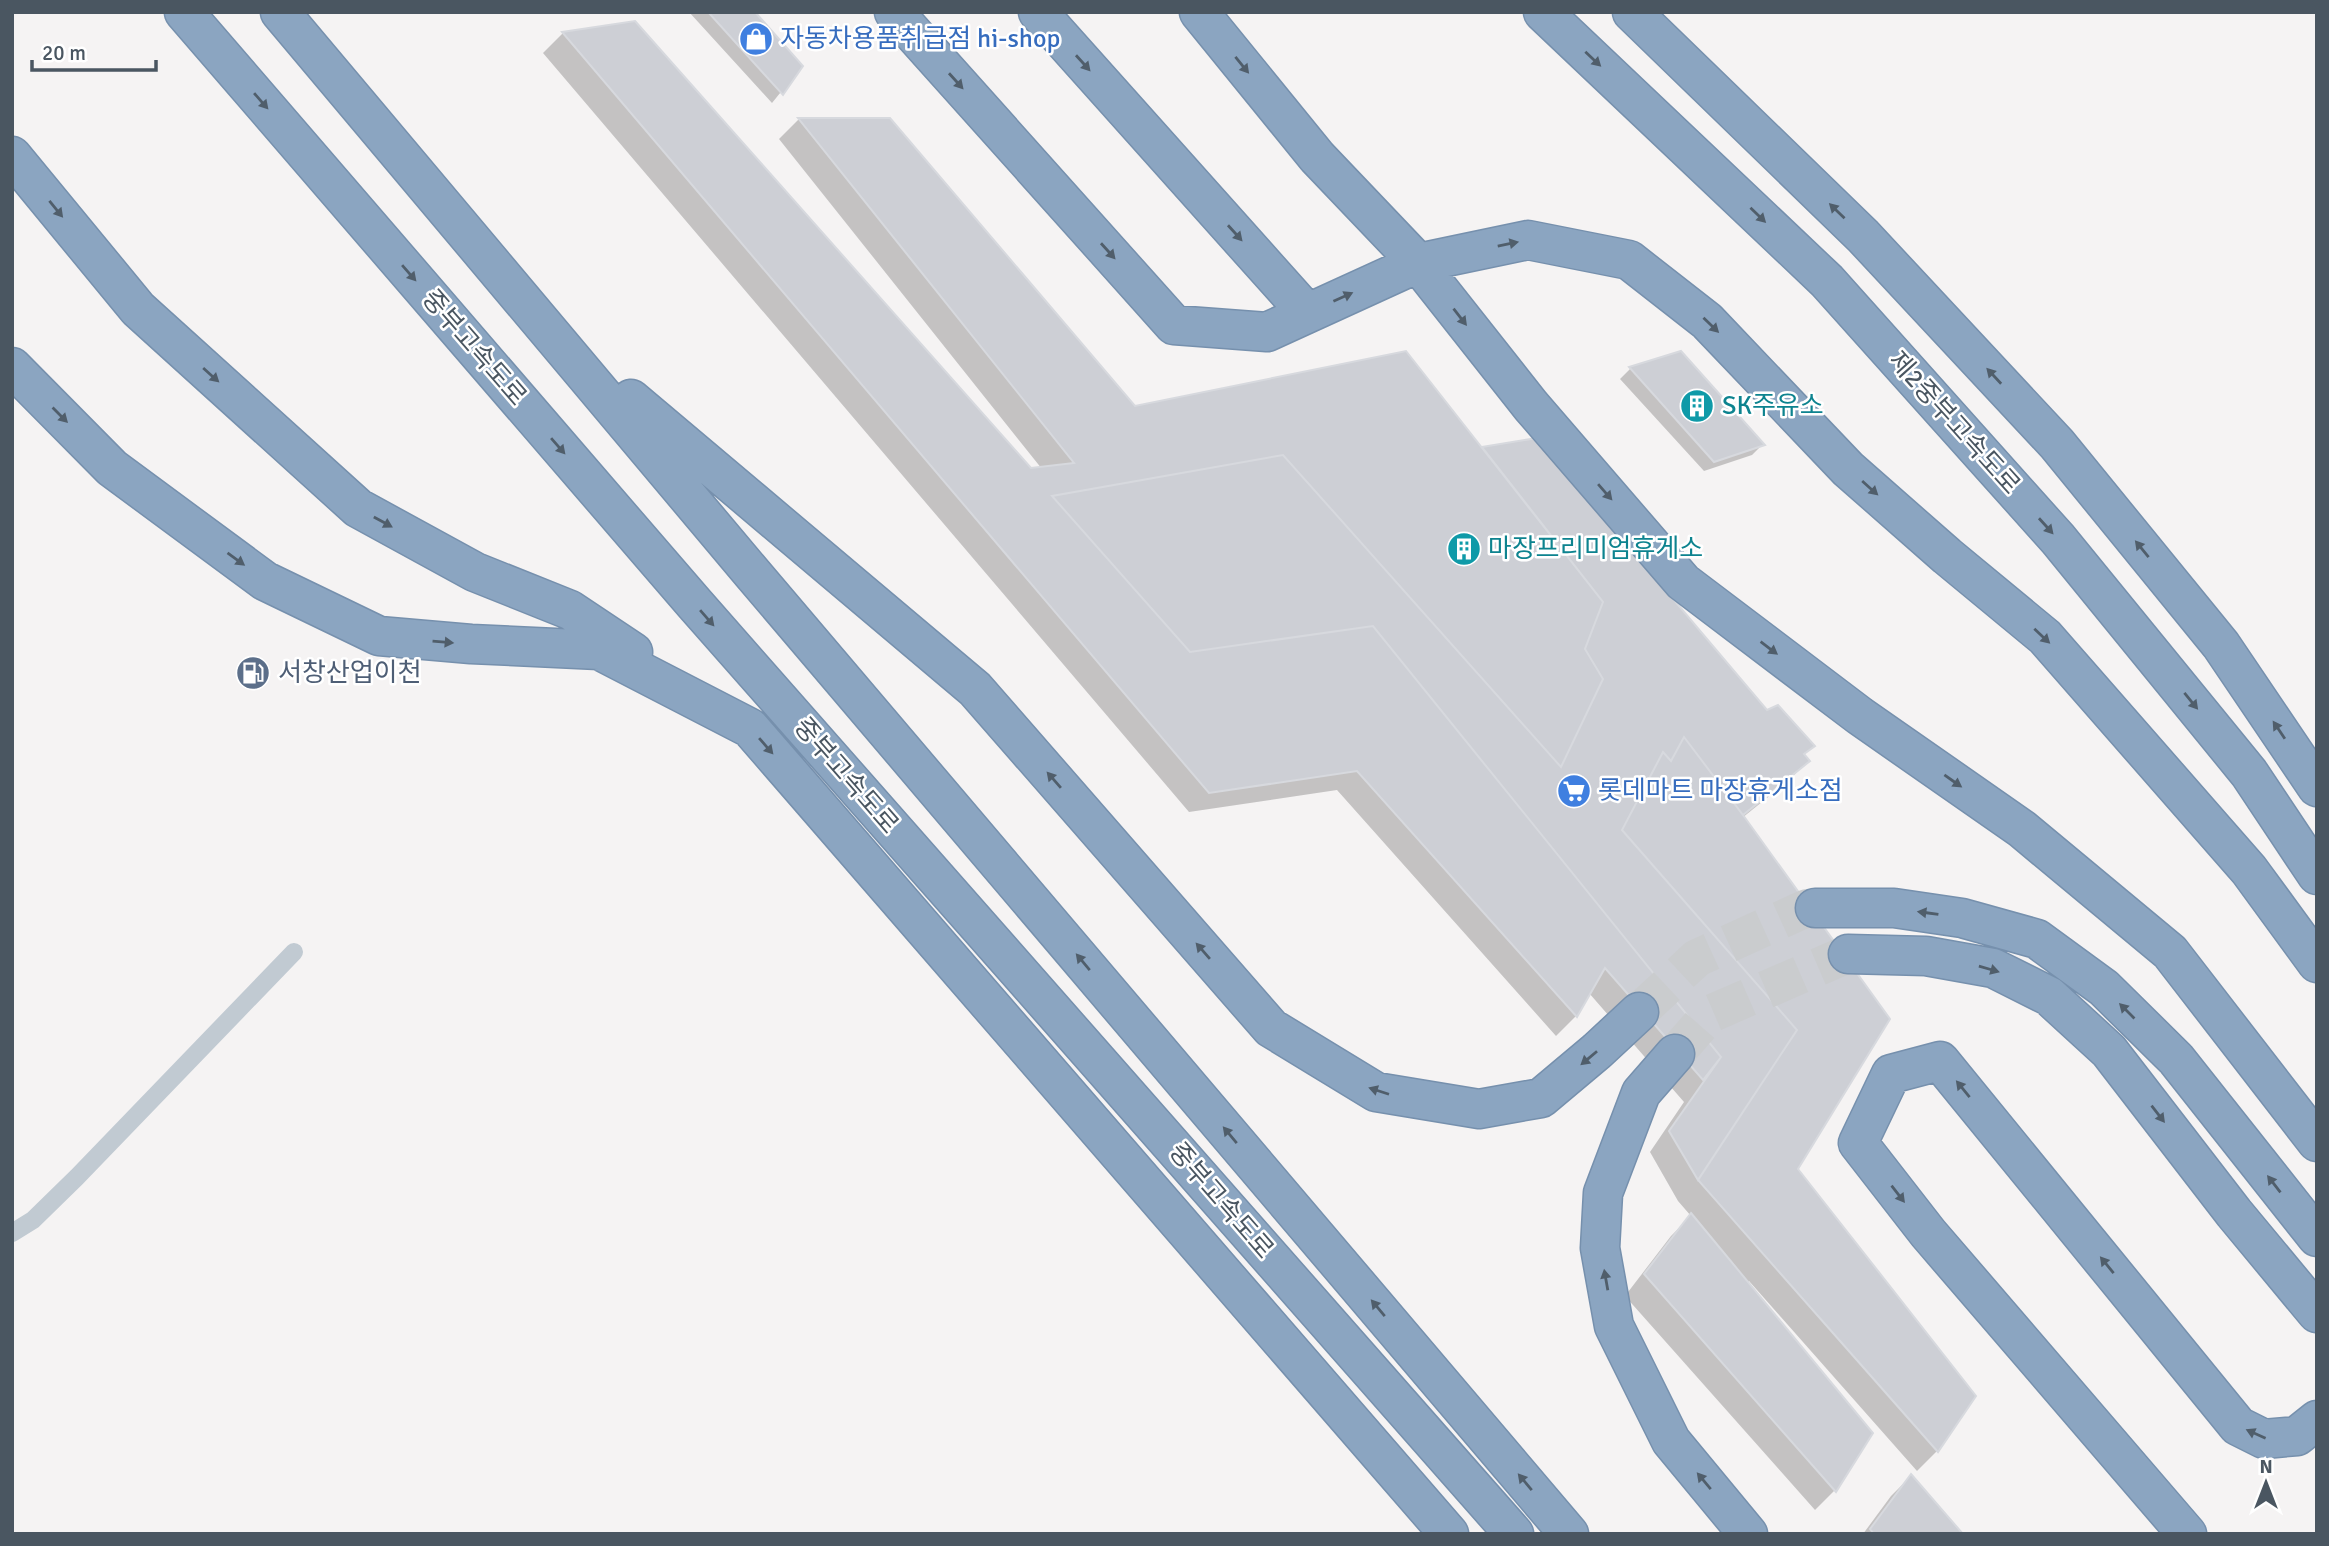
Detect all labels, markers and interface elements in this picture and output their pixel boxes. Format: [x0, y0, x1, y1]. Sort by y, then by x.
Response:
shop icon: 자동차용품취급점 hi-shop [737, 20, 775, 58]
place label: 자동차용품취급점 hi-shop [780, 23, 1060, 55]
scale bar [32, 28, 156, 72]
text: 20 m [42, 40, 86, 66]
one-way arrow [1584, 50, 1601, 66]
one-way arrow [1075, 54, 1091, 72]
one-way arrow [1234, 56, 1250, 74]
one-way arrow [948, 72, 964, 90]
one-way arrow [253, 92, 269, 110]
one-way arrow [48, 200, 63, 218]
one-way arrow [1829, 203, 1846, 220]
one-way arrow [1749, 207, 1766, 223]
one-way arrow [1227, 224, 1242, 241]
one-way arrow [1497, 239, 1519, 250]
one-way arrow [1100, 242, 1116, 260]
one-way arrow [401, 265, 416, 282]
street label: 중부고속도로 [415, 283, 533, 413]
one-way arrow [1333, 291, 1354, 302]
one-way arrow [1452, 308, 1467, 325]
one-way arrow [1702, 317, 1719, 333]
street label: 제2중부고속도로 [1881, 345, 2027, 501]
one-way arrow [202, 367, 220, 383]
one-way arrow [1986, 367, 2002, 385]
building icon: SK주유소 [1678, 387, 1716, 425]
place label: SK주유소 [1722, 390, 1824, 422]
one-way arrow [52, 406, 68, 423]
one-way arrow [550, 437, 565, 454]
one-way arrow [1861, 480, 1879, 496]
one-way arrow [1597, 483, 1613, 501]
one-way arrow [374, 516, 393, 528]
one-way arrow [2038, 517, 2054, 535]
building icon: 마장프리미엄휴게소 [1445, 530, 1483, 568]
place label: 마장프리미엄휴게소 [1488, 533, 1703, 565]
one-way arrow [2135, 540, 2150, 558]
one-way arrow [226, 552, 245, 566]
one-way arrow [699, 609, 715, 627]
one-way arrow [2033, 628, 2050, 644]
one-way arrow [432, 636, 454, 647]
one-way arrow [1760, 640, 1778, 654]
fuel station icon: 서창산업이천 [234, 654, 272, 692]
place label: 서창산업이천 [278, 657, 422, 689]
one-way arrow [2183, 693, 2198, 710]
street label: 중부고속도로 [787, 711, 905, 841]
one-way arrow [2272, 721, 2285, 740]
one-way arrow [758, 737, 774, 755]
one-way arrow [1046, 771, 1062, 789]
supermarket icon: 롯데마트 마장휴게소점 [1555, 772, 1593, 810]
one-way arrow [1944, 774, 1962, 788]
place label: 롯데마트 마장휴게소점 [1598, 775, 1843, 807]
one-way arrow [1917, 908, 1939, 919]
one-way arrow [1195, 942, 1211, 960]
one-way arrow [1076, 953, 1091, 970]
one-way arrow [1979, 964, 2000, 974]
one-way arrow [2119, 1002, 2136, 1019]
one-way arrow [1580, 1050, 1597, 1065]
one-way arrow [1956, 1080, 1971, 1097]
one-way arrow [1368, 1085, 1389, 1095]
one-way arrow [2150, 1105, 2164, 1123]
one-way arrow [1222, 1126, 1238, 1144]
street label: 중부고속도로 [1162, 1136, 1280, 1266]
one-way arrow [2267, 1175, 2282, 1193]
one-way arrow [1891, 1185, 1905, 1203]
one-way arrow [2099, 1256, 2114, 1274]
one-way arrow [1600, 1269, 1611, 1291]
one-way arrow [1371, 1300, 1386, 1317]
one-way arrow [2246, 1428, 2266, 1440]
north arrow [2231, 1448, 2301, 1518]
text: N [2259, 1455, 2273, 1479]
one-way arrow [1518, 1473, 1533, 1490]
one-way arrow [1697, 1473, 1712, 1490]

